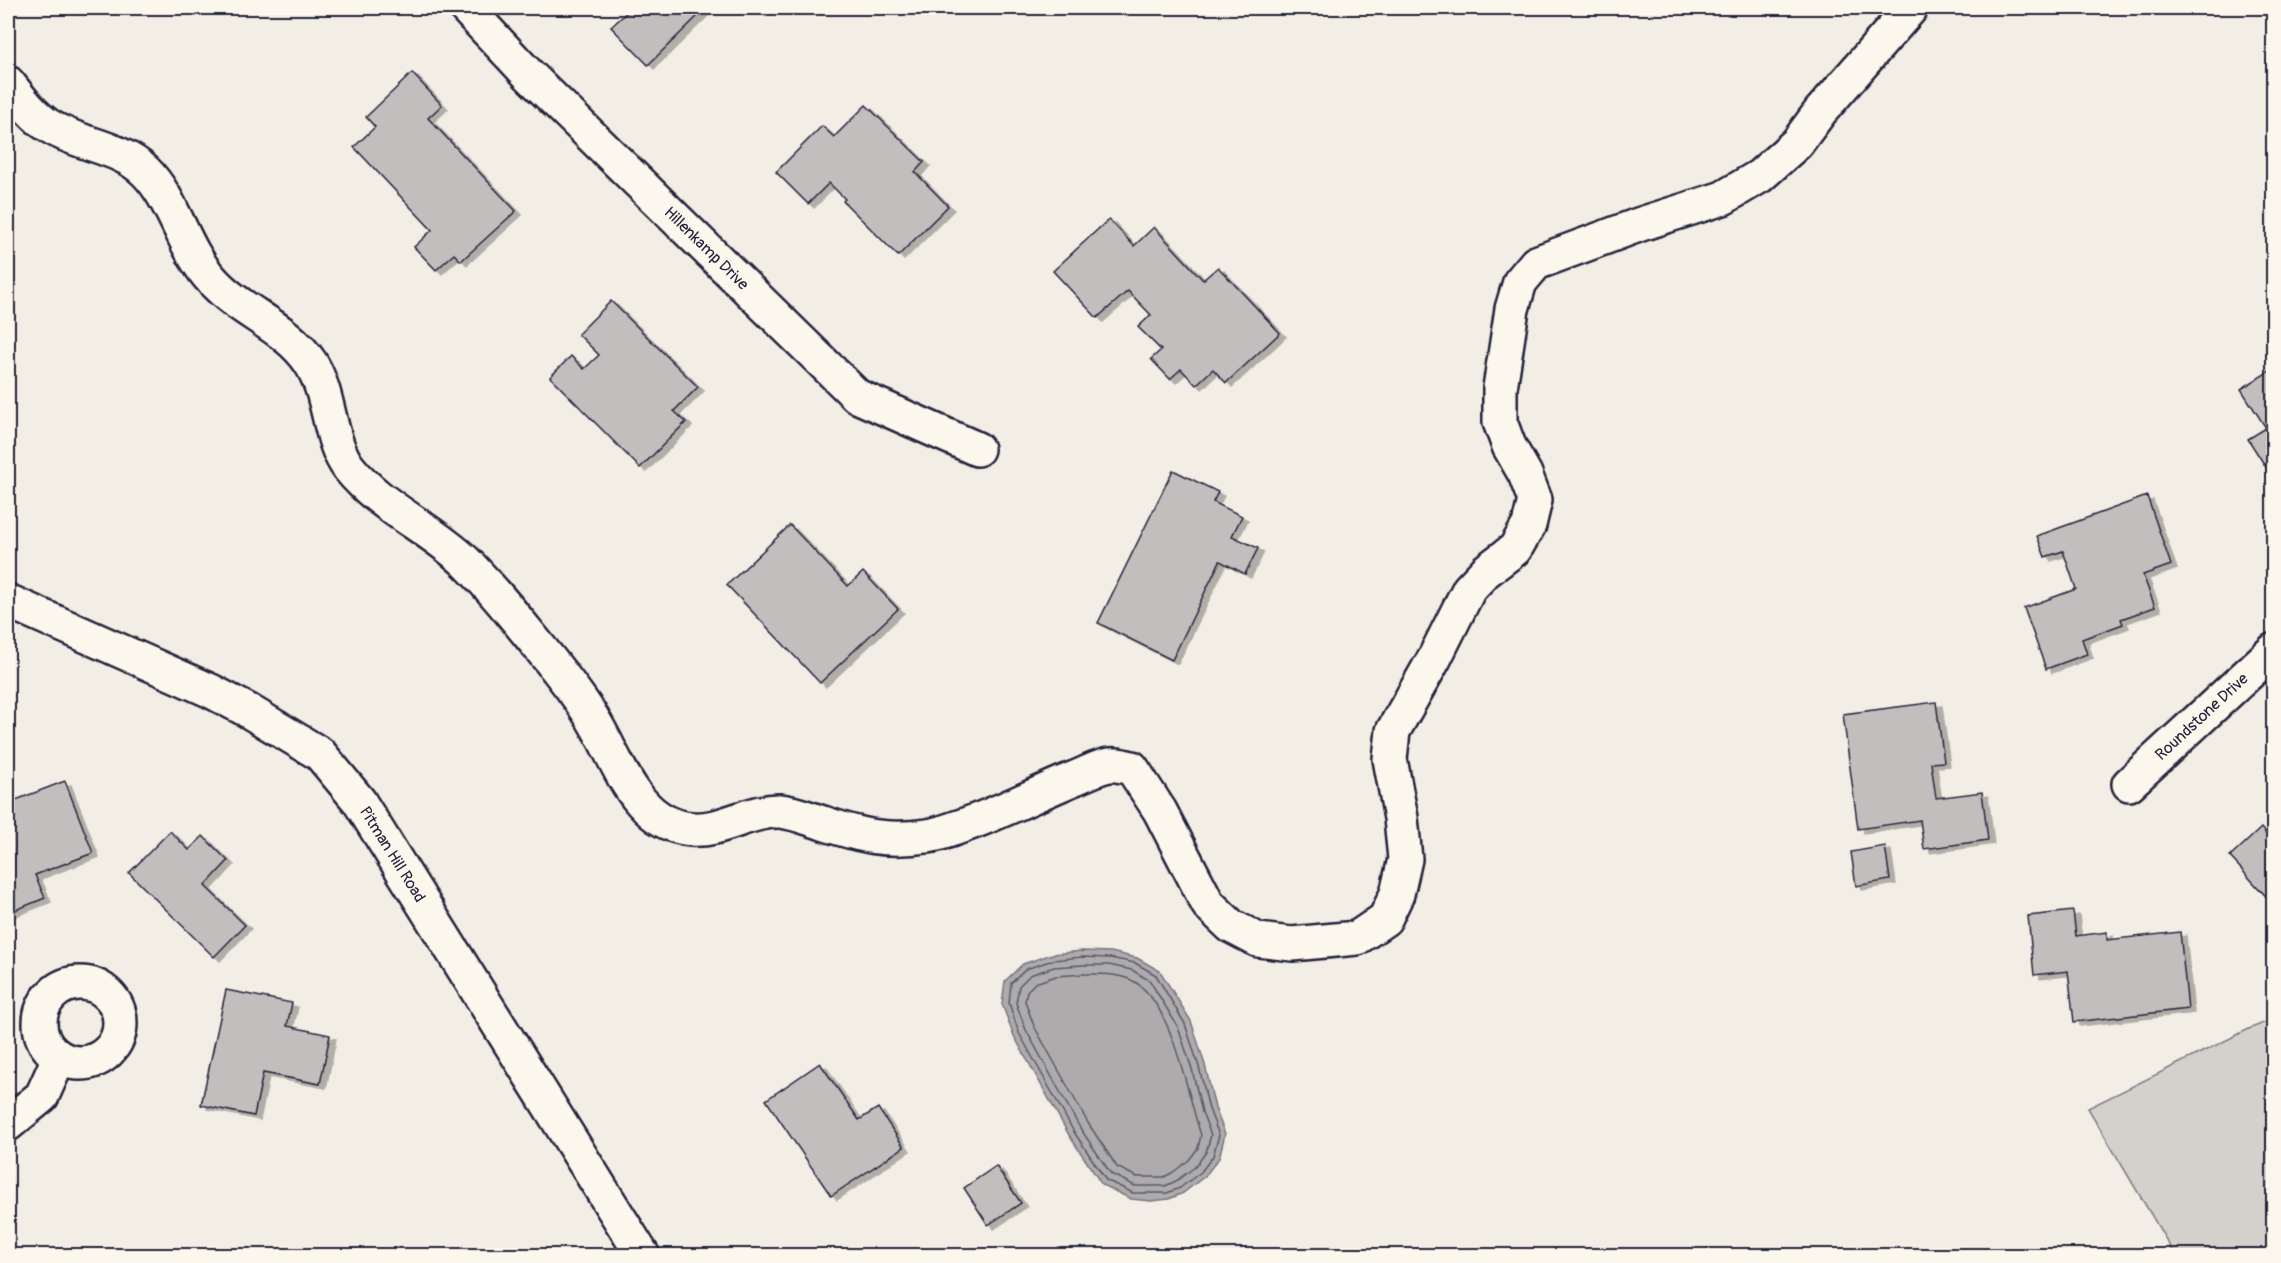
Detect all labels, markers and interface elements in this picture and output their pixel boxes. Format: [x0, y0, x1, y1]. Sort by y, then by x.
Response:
street label: Hillenkamp Drive [660, 203, 753, 294]
street label: Roundstone Drive [2151, 669, 2252, 765]
street label: Pitman Hill Road [355, 803, 430, 906]

